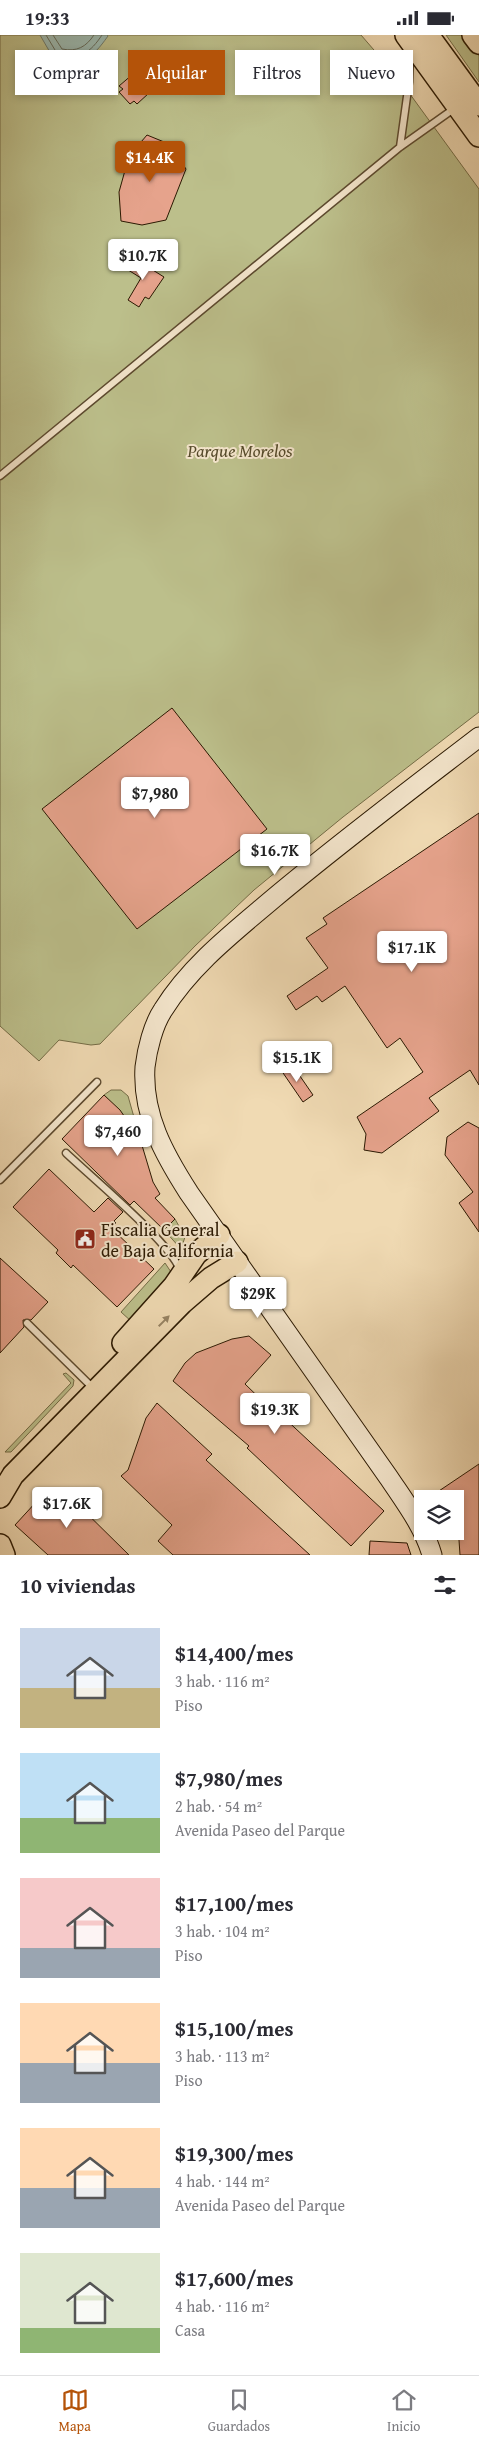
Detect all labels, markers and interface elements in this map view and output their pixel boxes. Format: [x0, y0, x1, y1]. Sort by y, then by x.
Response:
text: 19:33 [25, 4, 70, 32]
chip: Comprar [15, 50, 118, 95]
chip: Alquilar [128, 50, 225, 95]
chip: Filtros [235, 50, 320, 95]
chip: Nuevo [330, 50, 413, 95]
pin: $14.4K [109, 141, 191, 183]
text: $14.4K [126, 145, 174, 169]
pin: $10.7K [102, 239, 184, 281]
text: $10.7K [119, 243, 167, 267]
park label: Parque Morelos [186, 437, 293, 464]
pin: $7,980 [114, 777, 196, 819]
text: $7,980 [132, 781, 178, 805]
pin: $16.7K [234, 833, 316, 876]
text: $16.7K [251, 838, 299, 862]
pin: $17.1K [371, 931, 453, 973]
text: $17.1K [388, 935, 436, 959]
pin: $15.1K [256, 1041, 338, 1083]
text: $15.1K [273, 1045, 321, 1069]
pin: $7,460 [77, 1115, 159, 1157]
text: $7,460 [95, 1119, 141, 1143]
place label: Fiscalia General de Baja California [101, 1216, 234, 1264]
public building icon: Fiscalia General de Baja California [73, 1227, 97, 1251]
pin: $29K [228, 1277, 288, 1319]
text: $29K [241, 1281, 275, 1305]
one-way arrow [158, 1315, 170, 1327]
pin: $19.3K [234, 1393, 316, 1435]
text: $19.3K [251, 1397, 299, 1421]
pin: $17.6K [26, 1487, 108, 1529]
map controls [414, 1490, 464, 1540]
button: layers [414, 1490, 464, 1540]
text: $17.6K [43, 1491, 91, 1515]
text: 10 viviendas [20, 1570, 136, 1601]
icon: filters [431, 1571, 459, 1599]
text: $14,400/mes [175, 1638, 294, 1669]
icon: home [60, 1648, 120, 1708]
text: 3 hab. · 116 m² [175, 1669, 270, 1693]
text: Piso [175, 1693, 203, 1717]
text: $7,980/mes [175, 1763, 283, 1794]
icon: home [60, 1773, 120, 1833]
text: 2 hab. · 54 m² [175, 1794, 262, 1818]
text: Avenida Paseo del Parque [175, 1818, 345, 1842]
text: $17,100/mes [175, 1888, 294, 1919]
icon: home [60, 1898, 120, 1958]
text: 3 hab. · 104 m² [175, 1919, 270, 1943]
text: Piso [175, 1943, 203, 1967]
text: $15,100/mes [175, 2013, 294, 2044]
icon: home [60, 2023, 120, 2083]
text: 3 hab. · 113 m² [175, 2044, 270, 2068]
text: Piso [175, 2068, 203, 2092]
text: $19,300/mes [175, 2138, 294, 2169]
icon: home [60, 2148, 120, 2208]
text: 4 hab. · 144 m² [175, 2169, 270, 2193]
text: Avenida Paseo del Parque [175, 2193, 345, 2217]
text: $17,600/mes [175, 2263, 294, 2294]
icon: home [60, 2273, 120, 2333]
text: 4 hab. · 116 m² [175, 2294, 270, 2318]
text: Casa [175, 2318, 205, 2342]
tab: Mapa [59, 2386, 91, 2436]
tab: Guardados [208, 2386, 270, 2436]
tab: Inicio [387, 2386, 421, 2436]

